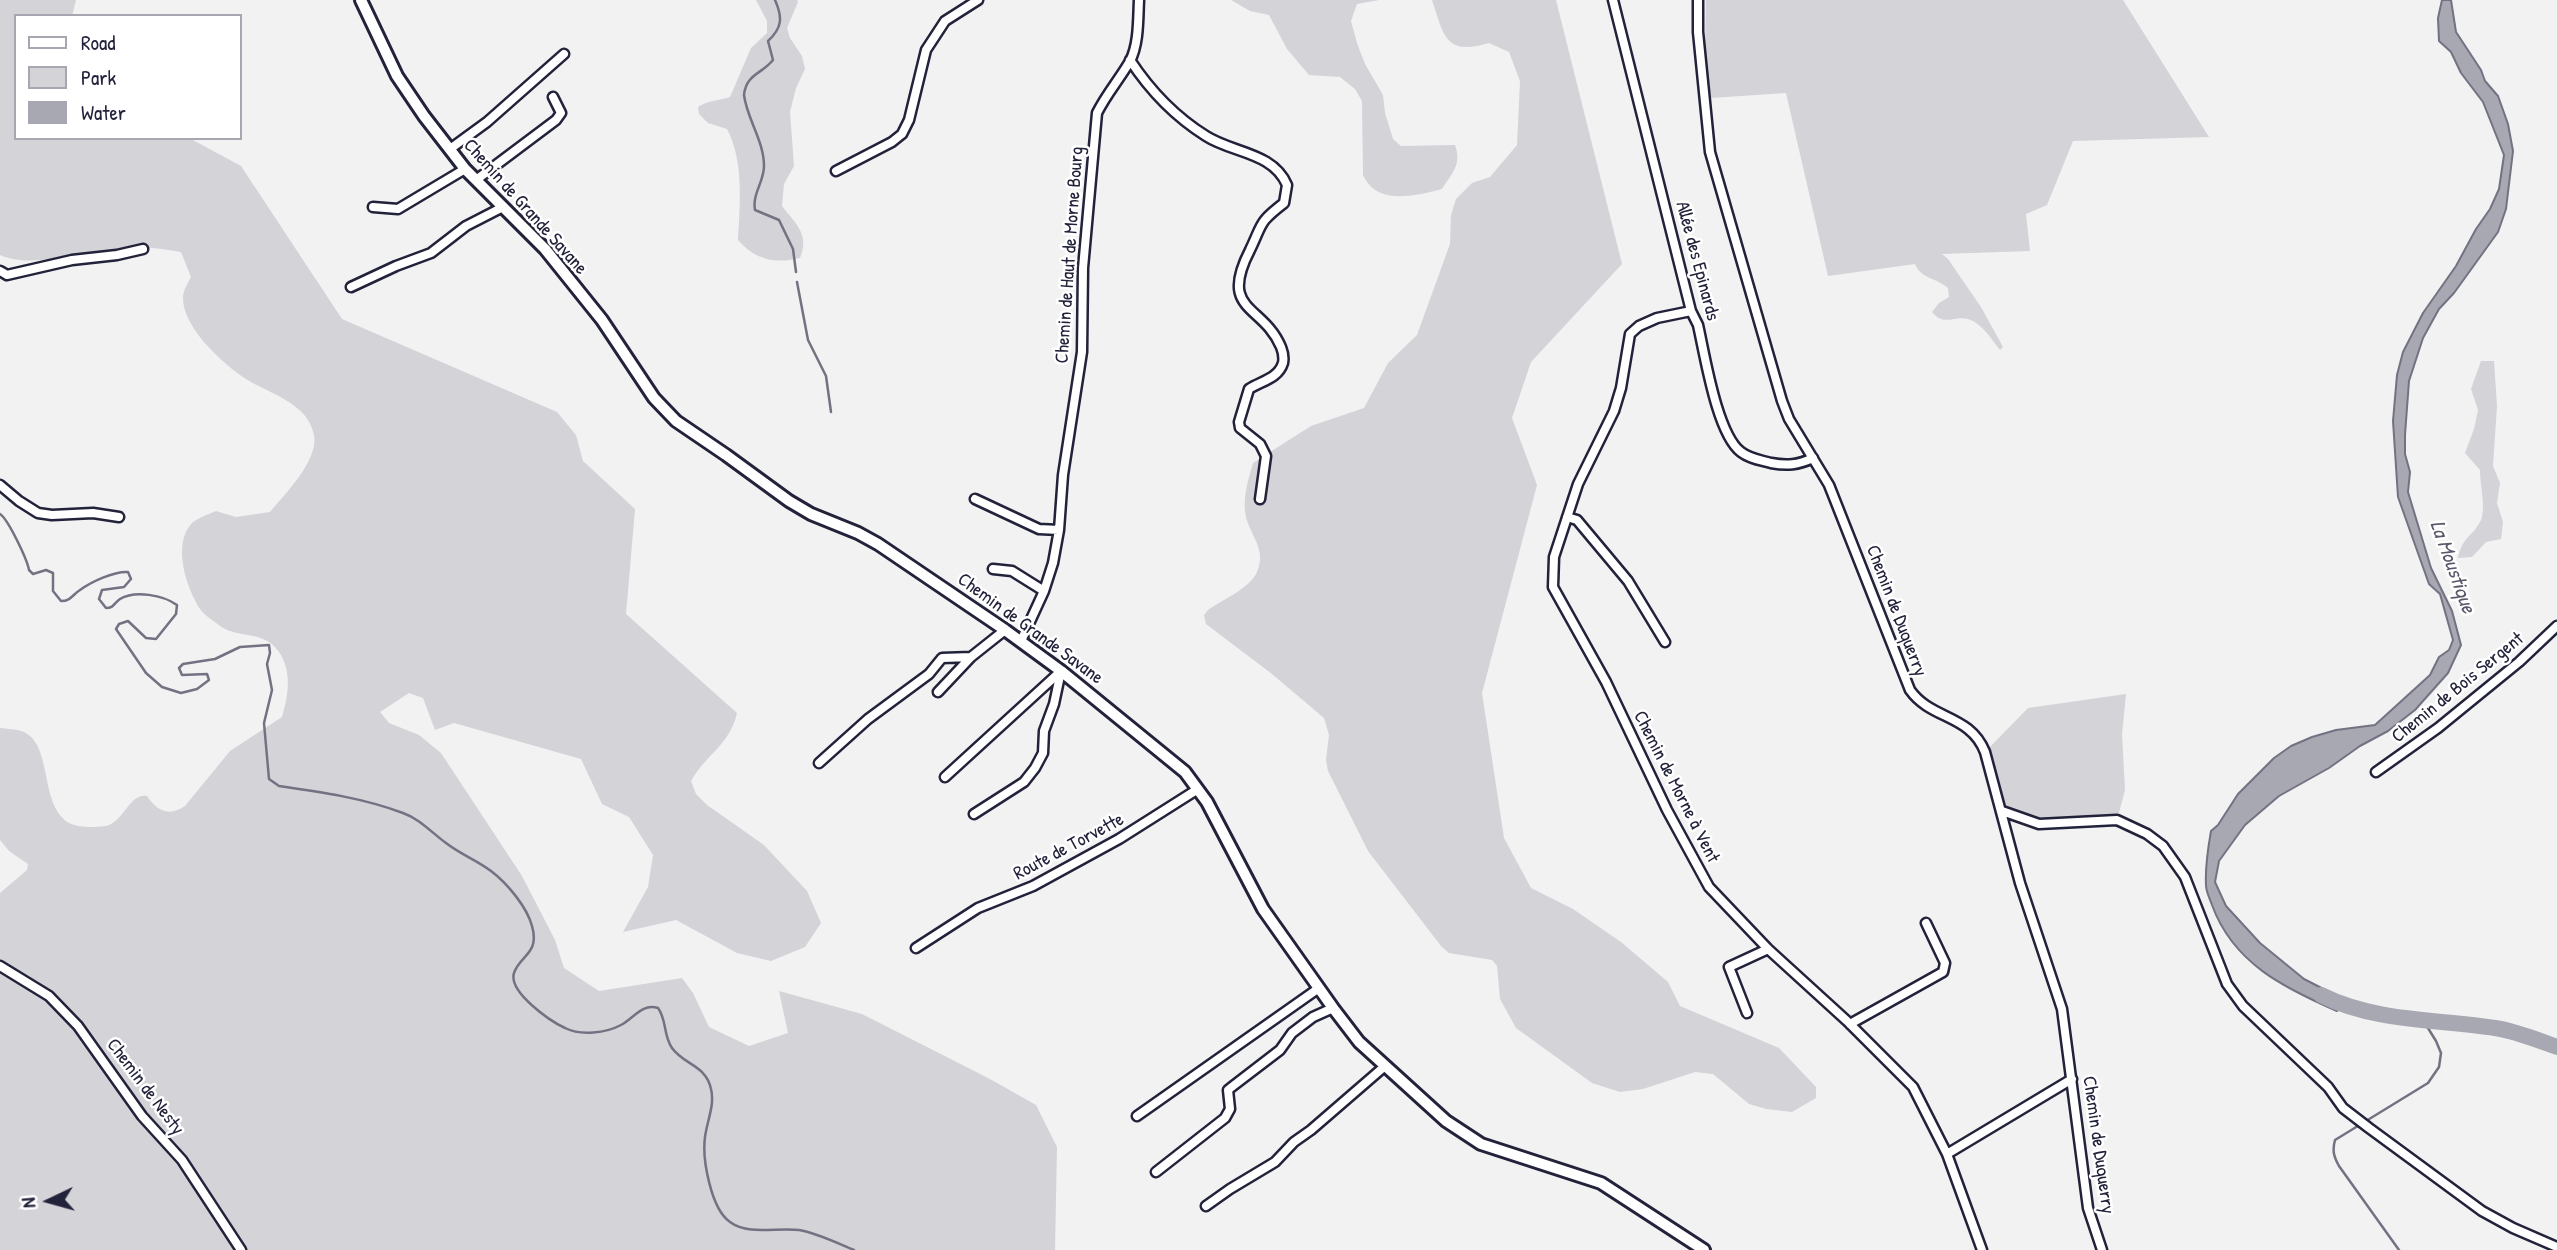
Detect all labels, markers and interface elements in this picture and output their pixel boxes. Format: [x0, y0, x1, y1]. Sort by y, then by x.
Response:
legend [14, 14, 242, 140]
text: Road [81, 28, 115, 57]
text: Park [81, 63, 116, 92]
text: Water [81, 98, 126, 127]
street label: Chemin de Grande Savane [458, 134, 592, 280]
street label: Chemin de Haut de Morne Bourg [1051, 146, 1089, 364]
street label: Allée des Epinards [1670, 199, 1724, 323]
water label: La Moustique [2424, 517, 2480, 617]
street label: Chemin de Duquerry [1861, 542, 1931, 680]
street label: Chemin de Grande Savane [953, 568, 1107, 690]
street label: Chemin de Bois Sergent [2387, 628, 2529, 748]
street label: Chemin de Morne à Vent [1628, 707, 1724, 867]
street label: Route de Torvette [1010, 808, 1128, 886]
street label: Chemin de Nesty [101, 1034, 189, 1140]
street label: Chemin de Duquerry [2077, 1075, 2119, 1215]
north arrow [14, 1166, 84, 1236]
text: N [15, 1197, 41, 1209]

